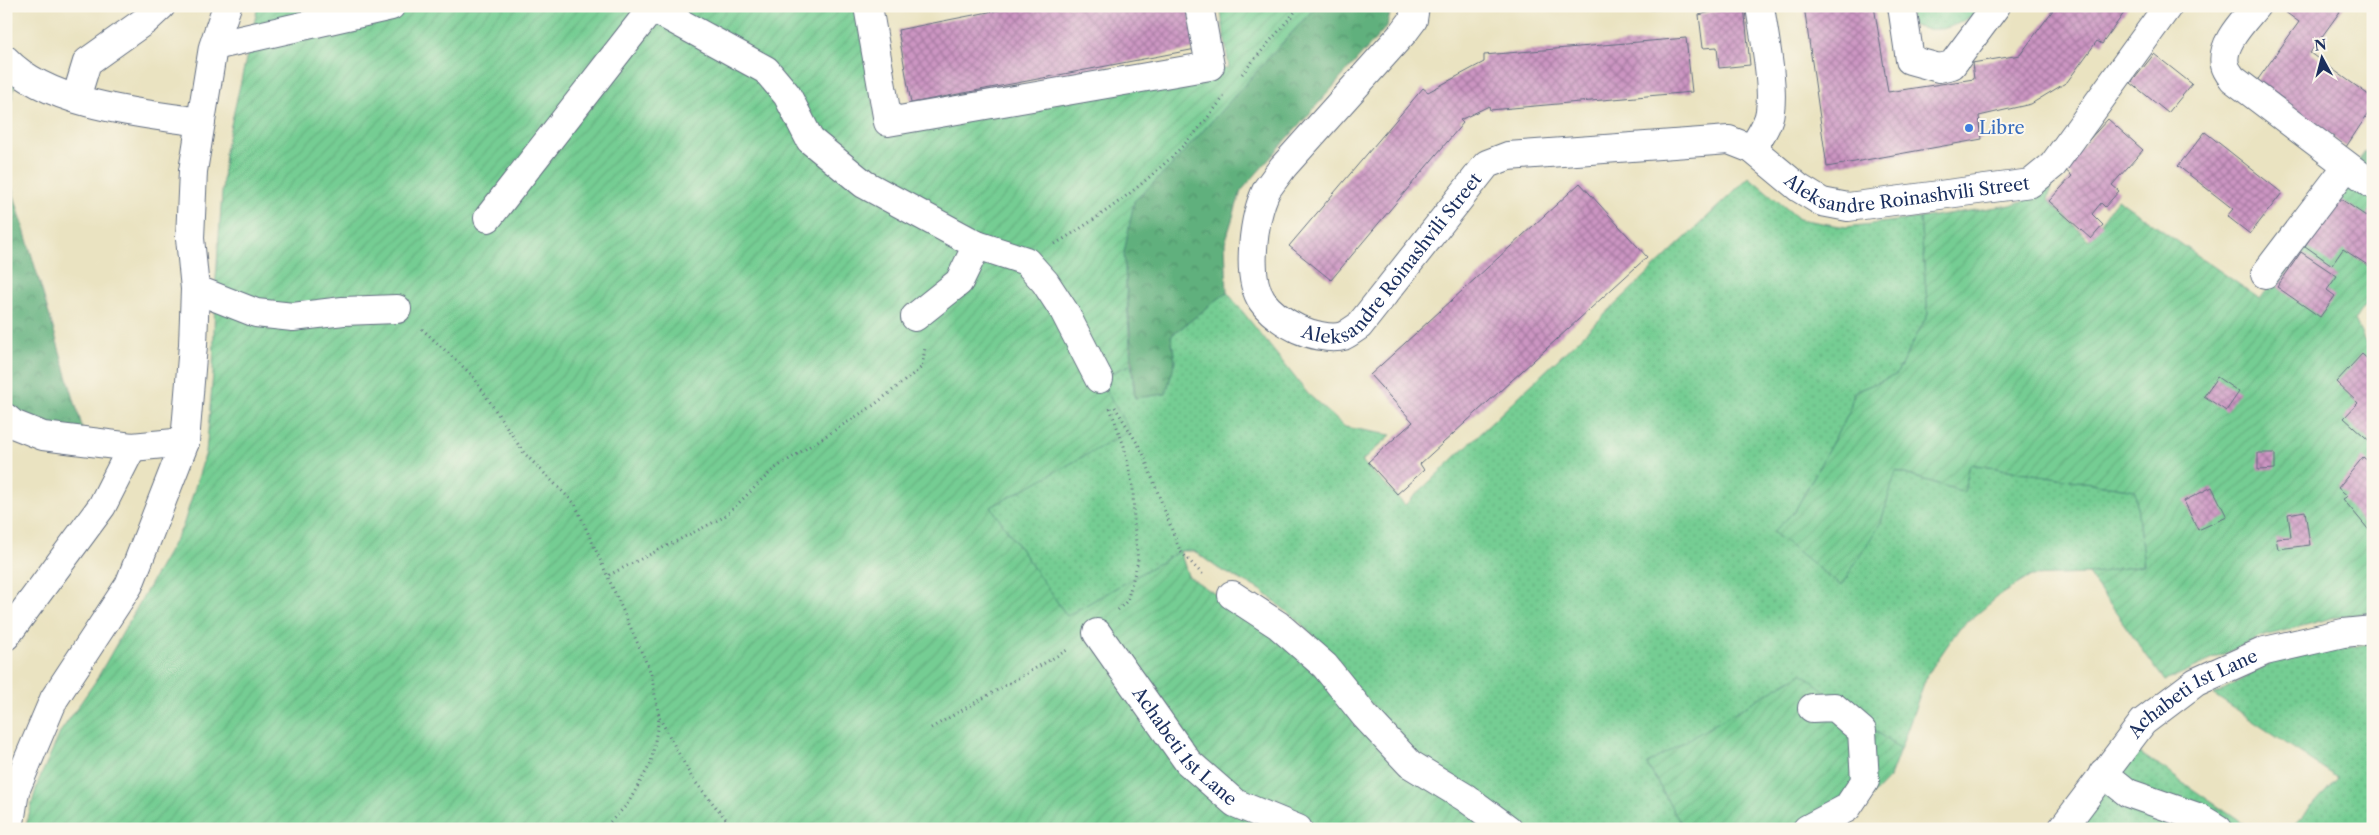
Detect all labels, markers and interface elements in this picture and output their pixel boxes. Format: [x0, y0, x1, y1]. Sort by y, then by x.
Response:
north arrow [2296, 32, 2346, 82]
text: N [2313, 35, 2328, 55]
place label: Libre [1979, 117, 2025, 139]
marker: Libre [1963, 122, 1975, 134]
street label: Aleksandre Roinashvili Street [1783, 162, 2035, 188]
street label: Aleksandre Roinashvili Street [1298, 168, 1487, 348]
text: Aleksandre Roinashvili Street [1779, 169, 2031, 218]
street label: Achabeti 1st Lane [2123, 645, 2261, 743]
street label: Achabeti 1st Lane [1127, 682, 1241, 811]

